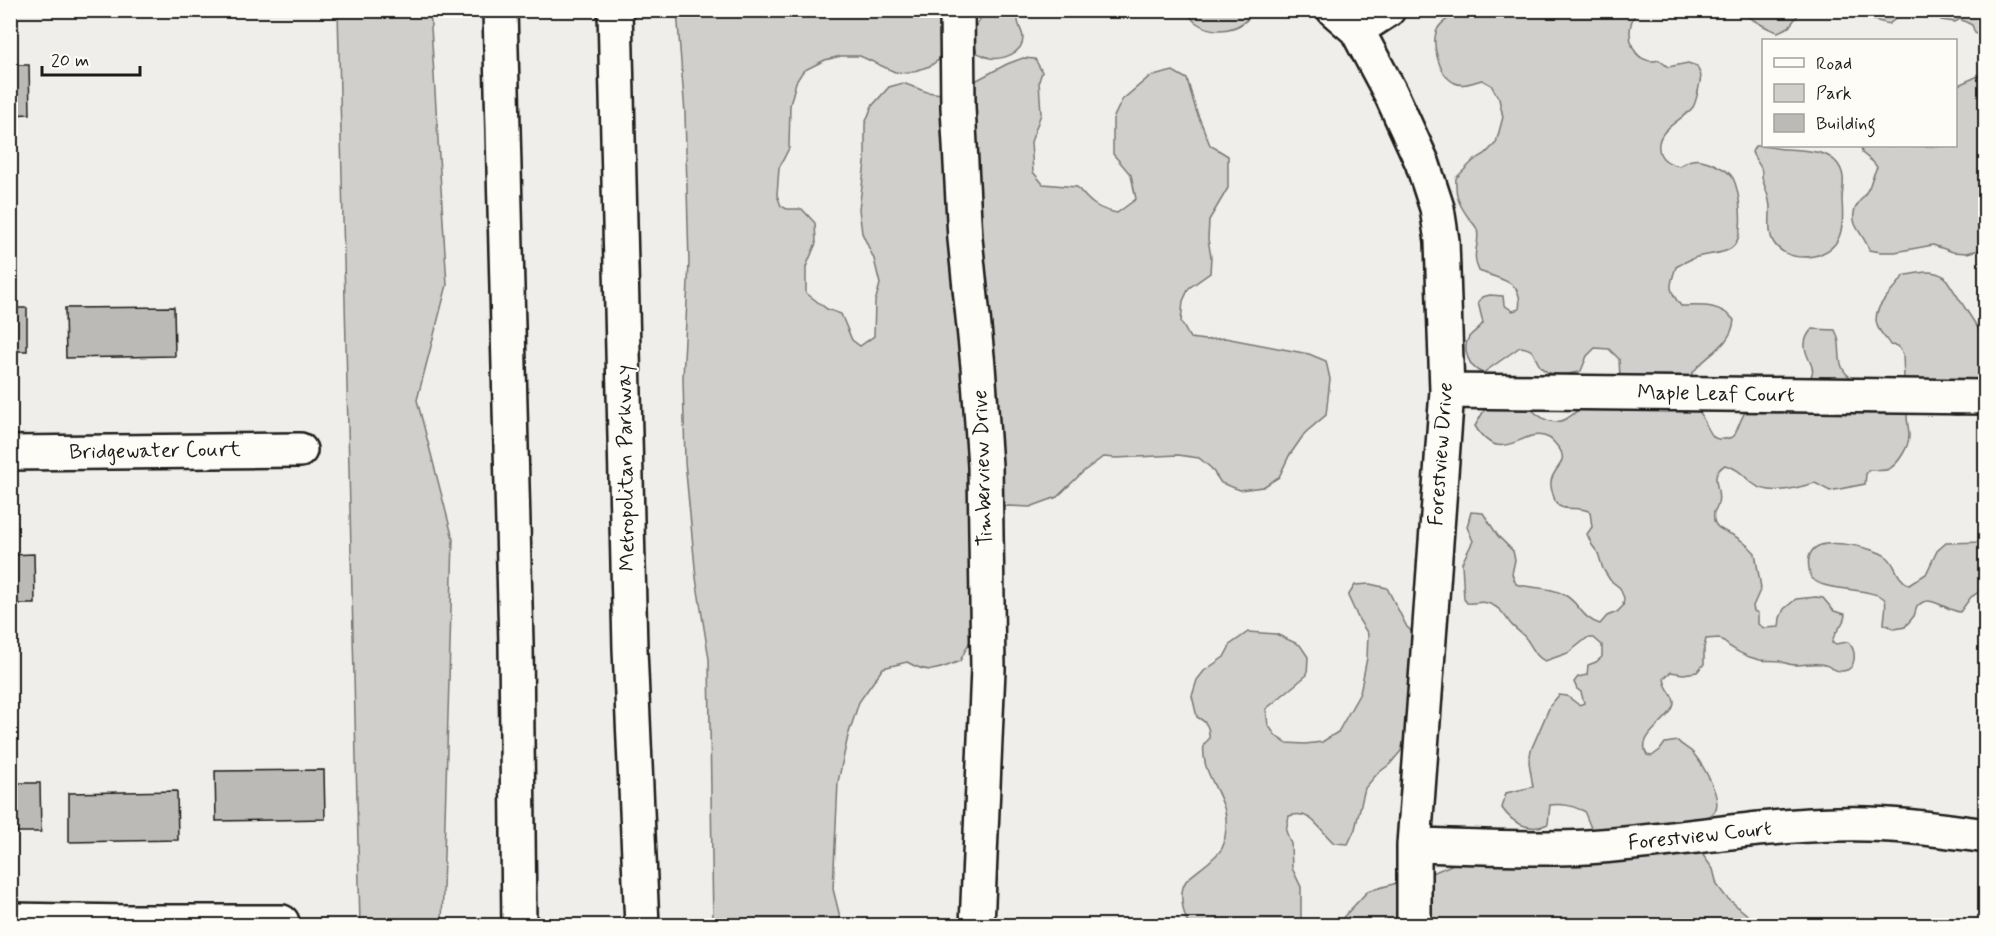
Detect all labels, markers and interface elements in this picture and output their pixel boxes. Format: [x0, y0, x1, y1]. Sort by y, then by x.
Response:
scale bar [42, 39, 140, 77]
legend [1762, 39, 1957, 147]
text: 20 m [51, 49, 89, 73]
text: Road [1816, 52, 1852, 76]
text: Park [1816, 82, 1852, 106]
text: Building [1816, 112, 1876, 138]
street label: Metropolitan Parkway [610, 364, 642, 572]
street label: Maple Leaf Court [1637, 379, 1795, 409]
street label: Forestview Drive [1422, 381, 1460, 527]
street label: Timberview Drive [966, 389, 1000, 547]
street label: Bridgewater Court [69, 435, 242, 466]
street label: Forestview Court [1627, 815, 1773, 857]

